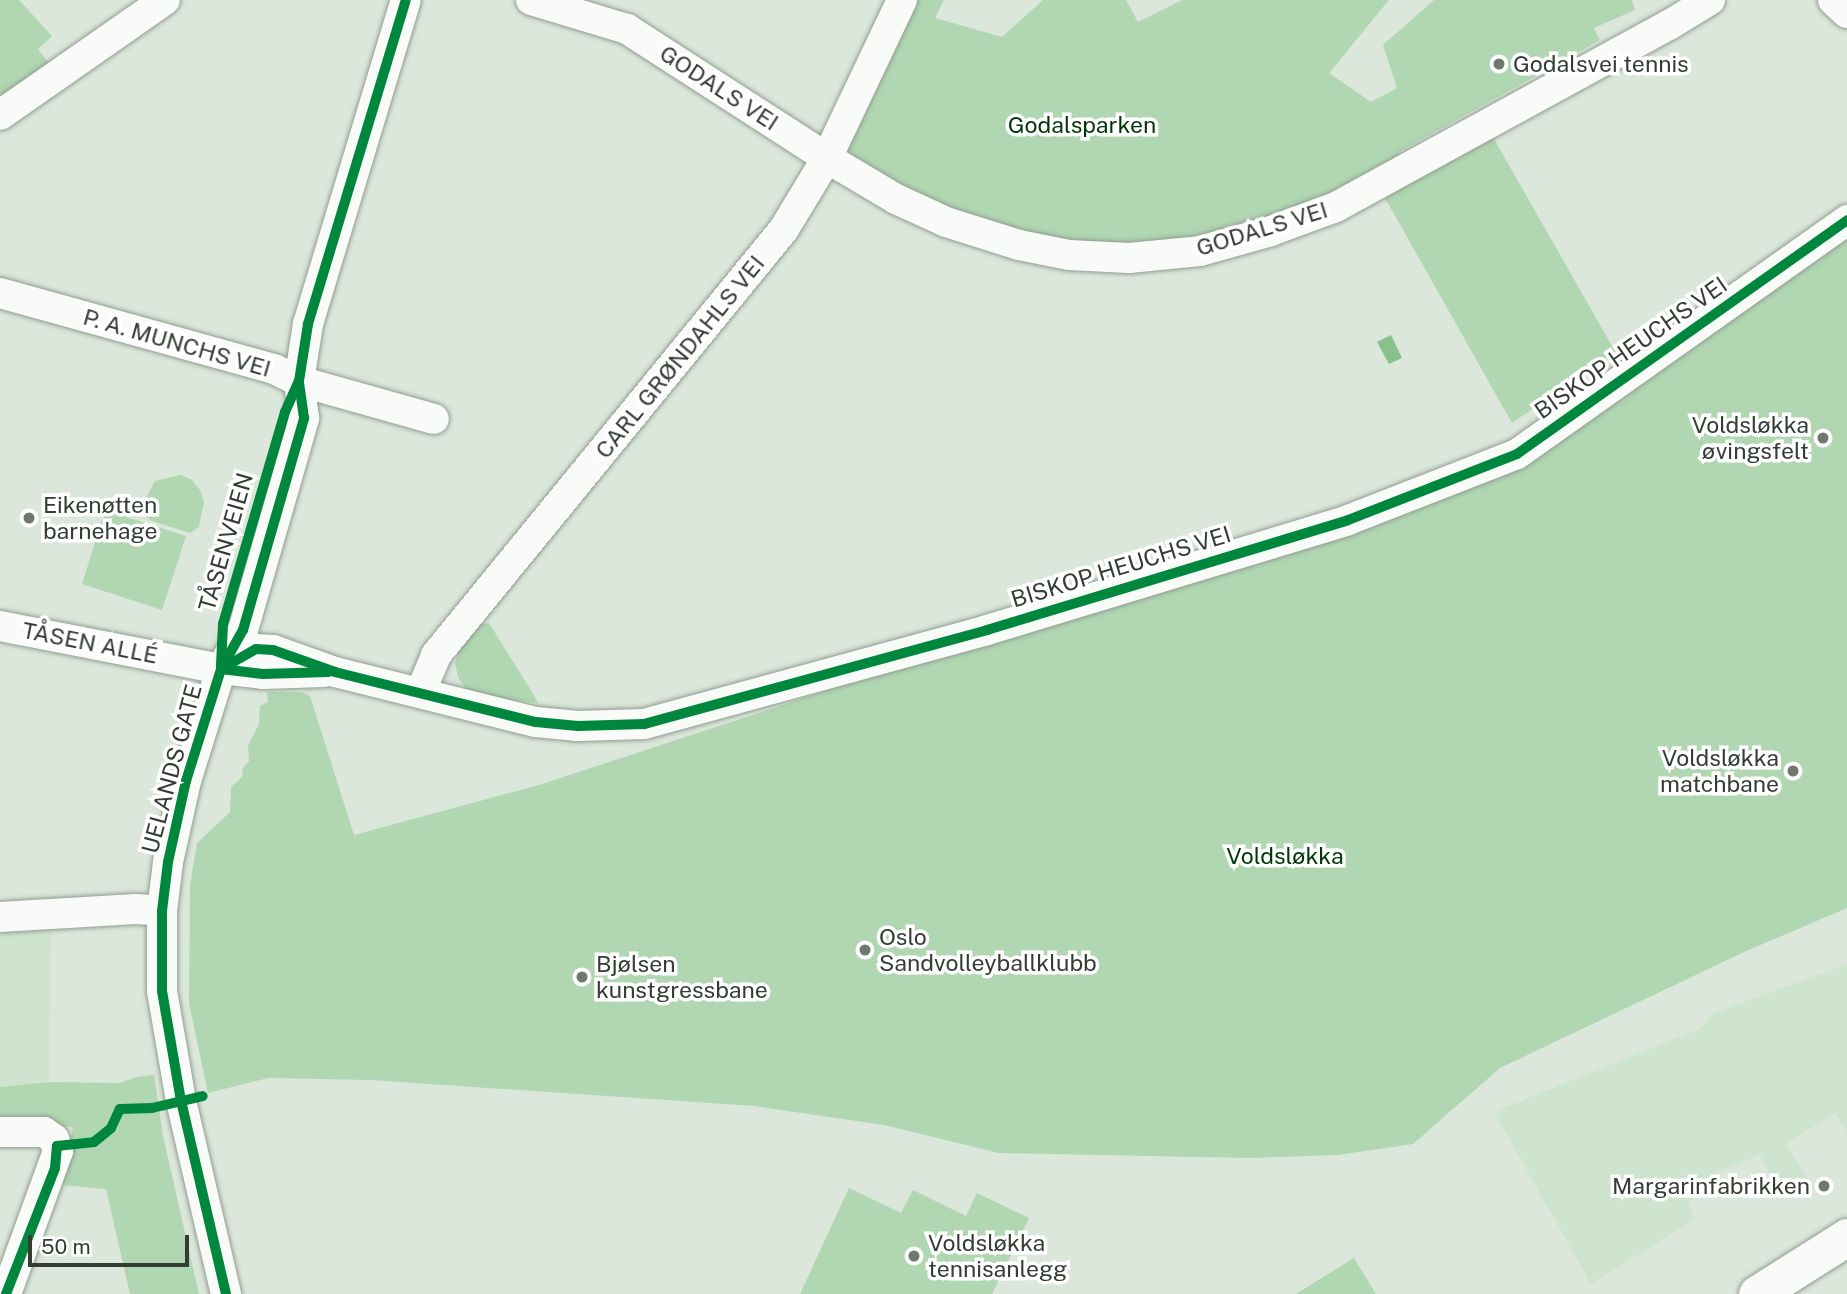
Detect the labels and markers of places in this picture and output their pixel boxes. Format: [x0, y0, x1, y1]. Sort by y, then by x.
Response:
place label: Godalsvei tennis [1513, 50, 1689, 78]
marker: Godalsvei tennis [1491, 56, 1507, 72]
place label: Voldsløkka øvingsfelt [1692, 411, 1809, 465]
marker: Voldsløkka øvingsfelt [1815, 430, 1831, 446]
place label: Eikenøtten barnehage [43, 491, 157, 545]
marker: Eikenøtten barnehage [21, 510, 37, 526]
place label: Voldsløkka matchbane [1660, 744, 1779, 798]
marker: Voldsløkka matchbane [1785, 763, 1801, 779]
place label: Oslo Sandvolleyballklubb [879, 923, 1097, 977]
marker: Oslo Sandvolleyballklubb [857, 942, 873, 958]
place label: Bjølsen kunstgressbane [596, 950, 768, 1004]
marker: Bjølsen kunstgressbane [574, 969, 590, 985]
place label: Margarinfabrikken [1612, 1172, 1810, 1200]
marker: Margarinfabrikken [1816, 1178, 1832, 1194]
place label: Voldsløkka tennisanlegg [928, 1229, 1067, 1283]
marker: Voldsløkka tennisanlegg [906, 1248, 922, 1264]

